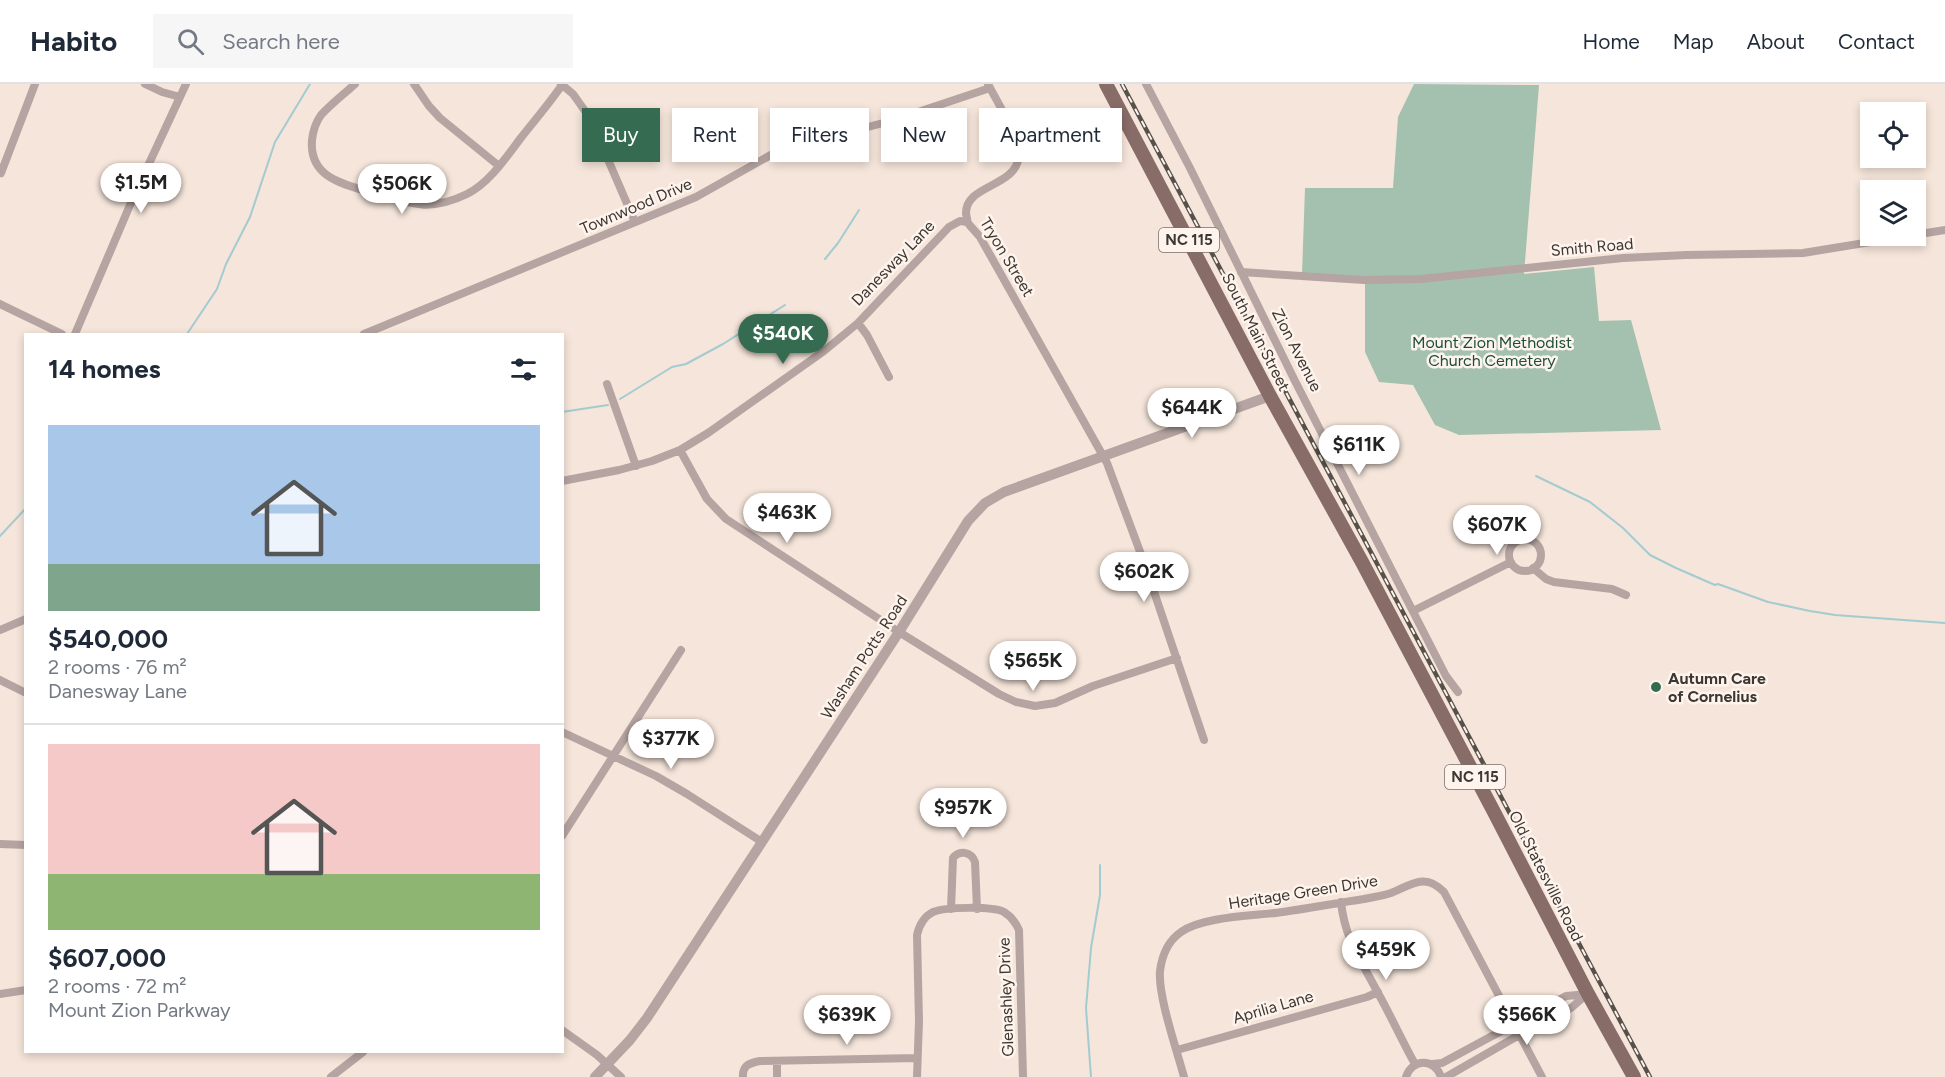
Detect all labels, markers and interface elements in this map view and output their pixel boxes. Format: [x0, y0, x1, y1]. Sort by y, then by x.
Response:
search box [153, 14, 573, 68]
text: Habito [30, 24, 117, 58]
icon: search [174, 25, 207, 58]
text: Search here [222, 28, 340, 55]
text: Home [1583, 29, 1640, 54]
text: Map [1673, 29, 1714, 54]
text: About [1747, 29, 1805, 54]
text: Contact [1838, 29, 1915, 54]
map controls [1860, 102, 1926, 246]
button: locate [1860, 102, 1926, 168]
chip: Buy [582, 108, 660, 162]
chip: Rent [672, 108, 758, 162]
chip: Filters [770, 108, 869, 162]
chip: New [881, 108, 967, 162]
chip: Apartment [979, 108, 1122, 162]
pin: $1.5M [99, 163, 183, 214]
pin: $506K [360, 164, 444, 215]
text: $1.5M [114, 170, 168, 194]
text: $506K [372, 171, 432, 195]
street label: Townwood Drive [577, 174, 695, 238]
button: layers [1860, 180, 1926, 246]
street label: Tryon Street [976, 214, 1038, 300]
street label: Danesway Lane [848, 216, 939, 310]
road number: NC 115 [1159, 228, 1219, 252]
street label: Smith Road [1550, 234, 1634, 260]
street label: South Main Street [1218, 270, 1294, 394]
street label: Zion Avenue [1268, 305, 1326, 395]
pin: $540K [741, 314, 825, 365]
text: $540K [752, 321, 814, 345]
park label: Mount Zion Methodist Church Cemetery [1412, 333, 1572, 370]
text: 14 homes [48, 353, 161, 385]
icon: filters [507, 353, 540, 386]
pin: $644K [1150, 388, 1234, 439]
text: $644K [1161, 395, 1223, 419]
pin: $611K [1317, 425, 1401, 476]
text: $611K [1333, 432, 1385, 456]
icon: home [240, 464, 348, 572]
pin: $463K [745, 493, 829, 544]
text: $463K [757, 500, 817, 524]
pin: $607K [1455, 505, 1539, 556]
text: $607K [1467, 512, 1527, 536]
pin: $602K [1102, 552, 1186, 603]
text: $602K [1114, 559, 1174, 583]
street label: Washam Potts Road [817, 592, 911, 722]
text: $540,000 [48, 623, 168, 655]
pin: $565K [991, 641, 1075, 692]
text: $565K [1003, 648, 1063, 672]
text: 2 rooms · 76 m² [48, 655, 187, 679]
place label: Autumn Care of Cornelius [1668, 669, 1766, 706]
text: Danesway Lane [48, 679, 187, 703]
marker: Autumn Care of Cornelius [1649, 680, 1663, 694]
pin: $377K [629, 719, 713, 770]
text: $377K [642, 726, 700, 750]
road number: NC 115 [1445, 765, 1505, 789]
icon: home [240, 783, 348, 891]
pin: $957K [921, 788, 1005, 839]
text: $957K [934, 795, 992, 819]
street label: Old Statesville Road [1505, 808, 1587, 944]
street label: Heritage Green Drive [1227, 871, 1379, 913]
pin: $459K [1344, 930, 1428, 981]
street label: Glenashley Drive [994, 937, 1018, 1057]
text: $459K [1356, 937, 1416, 961]
text: $607,000 [48, 942, 166, 974]
text: 2 rooms · 72 m² [48, 974, 186, 998]
street label: Aprilia Lane [1231, 986, 1316, 1028]
pin: $639K [805, 995, 889, 1046]
pin: $566K [1485, 995, 1569, 1046]
text: Mount Zion Parkway [48, 998, 231, 1022]
text: $639K [818, 1002, 876, 1026]
text: $566K [1497, 1002, 1557, 1026]

